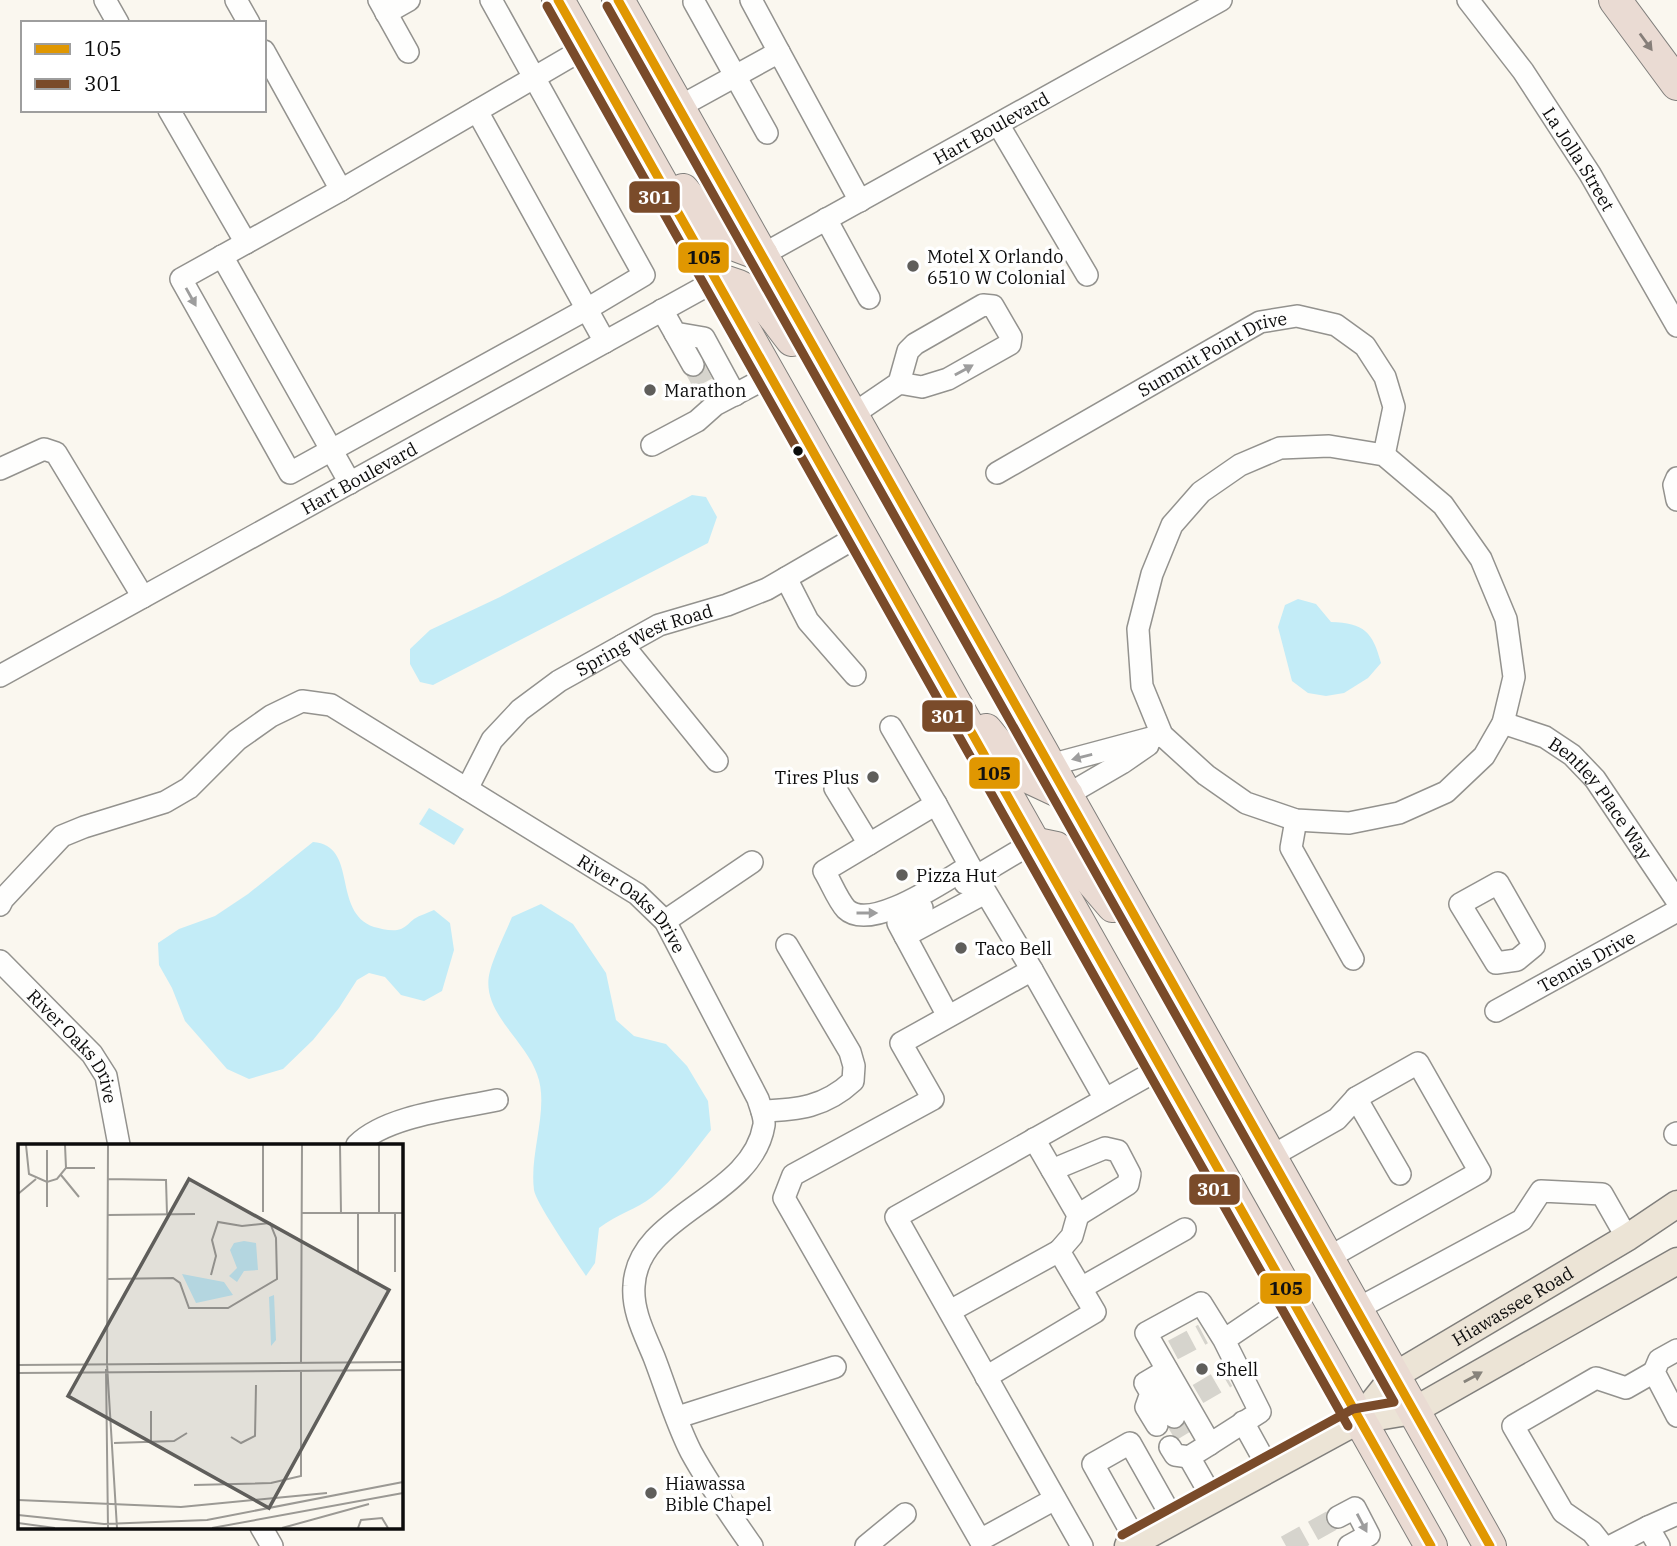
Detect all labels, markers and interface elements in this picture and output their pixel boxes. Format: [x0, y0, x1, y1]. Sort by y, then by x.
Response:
legend [21, 21, 266, 112]
one-way arrow [1639, 33, 1653, 51]
text: 105 [84, 34, 122, 62]
text: 301 [84, 69, 122, 97]
street label: Hart Boulevard [929, 86, 1053, 169]
street label: La Jolla Street [1538, 102, 1620, 215]
line badge: 301 [628, 180, 681, 214]
text: 301 [638, 185, 672, 209]
line badge: 105 [677, 241, 730, 274]
text: 105 [687, 245, 721, 269]
place label: Motel X Orlando 6510 W Colonial [927, 245, 1066, 289]
marker: Motel X Orlando 6510 W Colonial [905, 258, 921, 274]
one-way arrow [185, 287, 197, 307]
street label: Summit Point Drive [1133, 306, 1288, 401]
one-way arrow [954, 364, 973, 376]
place label: Marathon [664, 379, 746, 402]
marker: Marathon [642, 382, 658, 398]
street label: Hart Boulevard [297, 436, 421, 519]
unlabelled marker [791, 444, 805, 458]
street label: Spring West Road [572, 598, 715, 681]
line badge: 301 [921, 699, 974, 733]
text: 301 [931, 704, 965, 728]
street label: Bentley Place Way [1544, 731, 1658, 864]
one-way arrow [1071, 752, 1093, 763]
line badge: 105 [968, 756, 1021, 790]
text: 105 [977, 761, 1011, 785]
place label: Tires Plus [774, 766, 859, 789]
marker: Tires Plus [865, 769, 881, 785]
street label: River Oaks Drive [573, 849, 691, 957]
place label: Pizza Hut [916, 864, 997, 887]
marker: Pizza Hut [894, 867, 910, 883]
one-way arrow [856, 907, 878, 919]
street label: Tennis Drive [1533, 925, 1639, 997]
place label: Taco Bell [975, 937, 1052, 960]
marker: Taco Bell [953, 940, 969, 956]
street label: River Oaks Drive [23, 984, 122, 1105]
inset map [18, 1144, 402, 1528]
line badge: 301 [1188, 1173, 1241, 1206]
text: 301 [1197, 1177, 1231, 1201]
street label: Hiawassee Road [1448, 1261, 1577, 1351]
line badge: 105 [1259, 1272, 1312, 1305]
text: 105 [1269, 1276, 1303, 1300]
place label: Shell [1216, 1358, 1258, 1381]
marker: Shell [1194, 1361, 1210, 1377]
one-way arrow [1463, 1371, 1483, 1383]
place label: Hiawassa Bible Chapel [665, 1472, 772, 1516]
marker: Hiawassa Bible Chapel [643, 1485, 659, 1501]
one-way arrow [1357, 1513, 1368, 1533]

